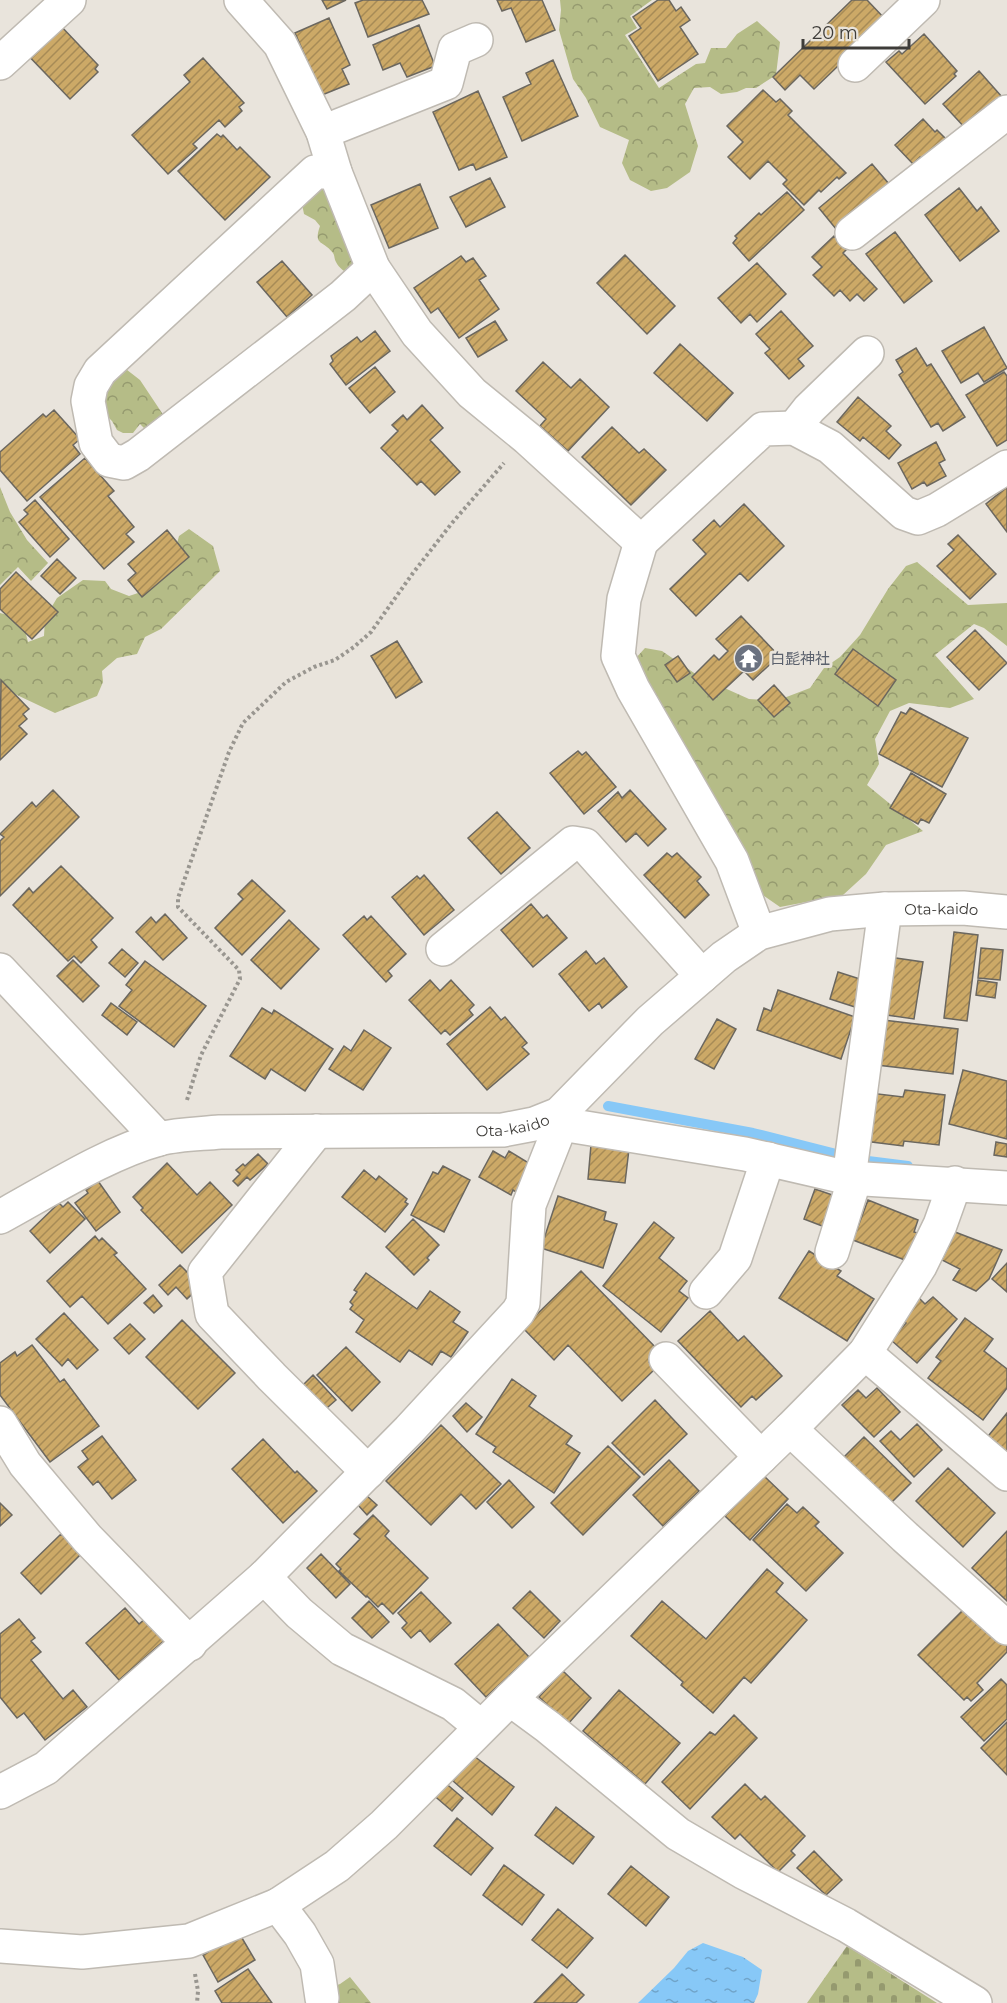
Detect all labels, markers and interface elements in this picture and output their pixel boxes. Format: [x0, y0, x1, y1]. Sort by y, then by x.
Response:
scale bar [803, 12, 910, 50]
text: 20 m [812, 22, 858, 44]
temple icon: 白髭神社 [733, 642, 765, 674]
place label: 白髭神社 [770, 649, 830, 668]
street label: Ota-kaido [904, 898, 979, 919]
street label: Ota-kaido [476, 1109, 552, 1140]

